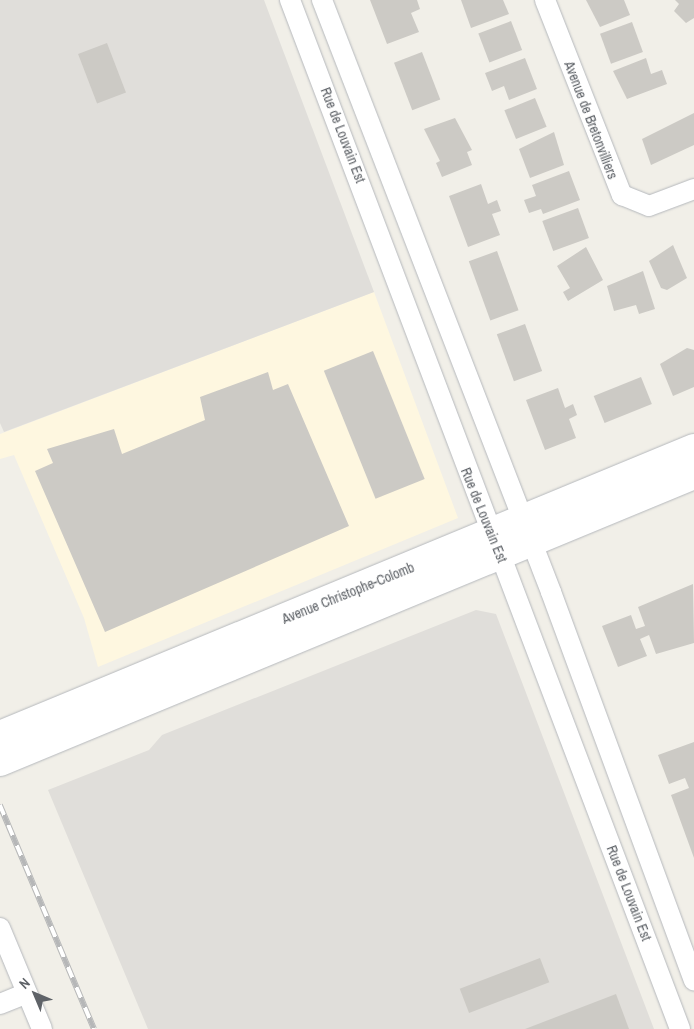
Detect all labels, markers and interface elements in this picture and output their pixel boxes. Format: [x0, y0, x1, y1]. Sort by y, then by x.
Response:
street label: Avenue de Bretonvilliers [561, 59, 621, 181]
street label: Rue de Louvain Est [317, 85, 369, 185]
street label: Rue de Louvain Est [457, 465, 511, 565]
street label: Avenue Christophe-Colomb [279, 559, 417, 627]
street label: Rue de Louvain Est [603, 843, 655, 943]
north arrow [10, 969, 60, 1019]
text: N [15, 974, 34, 993]

